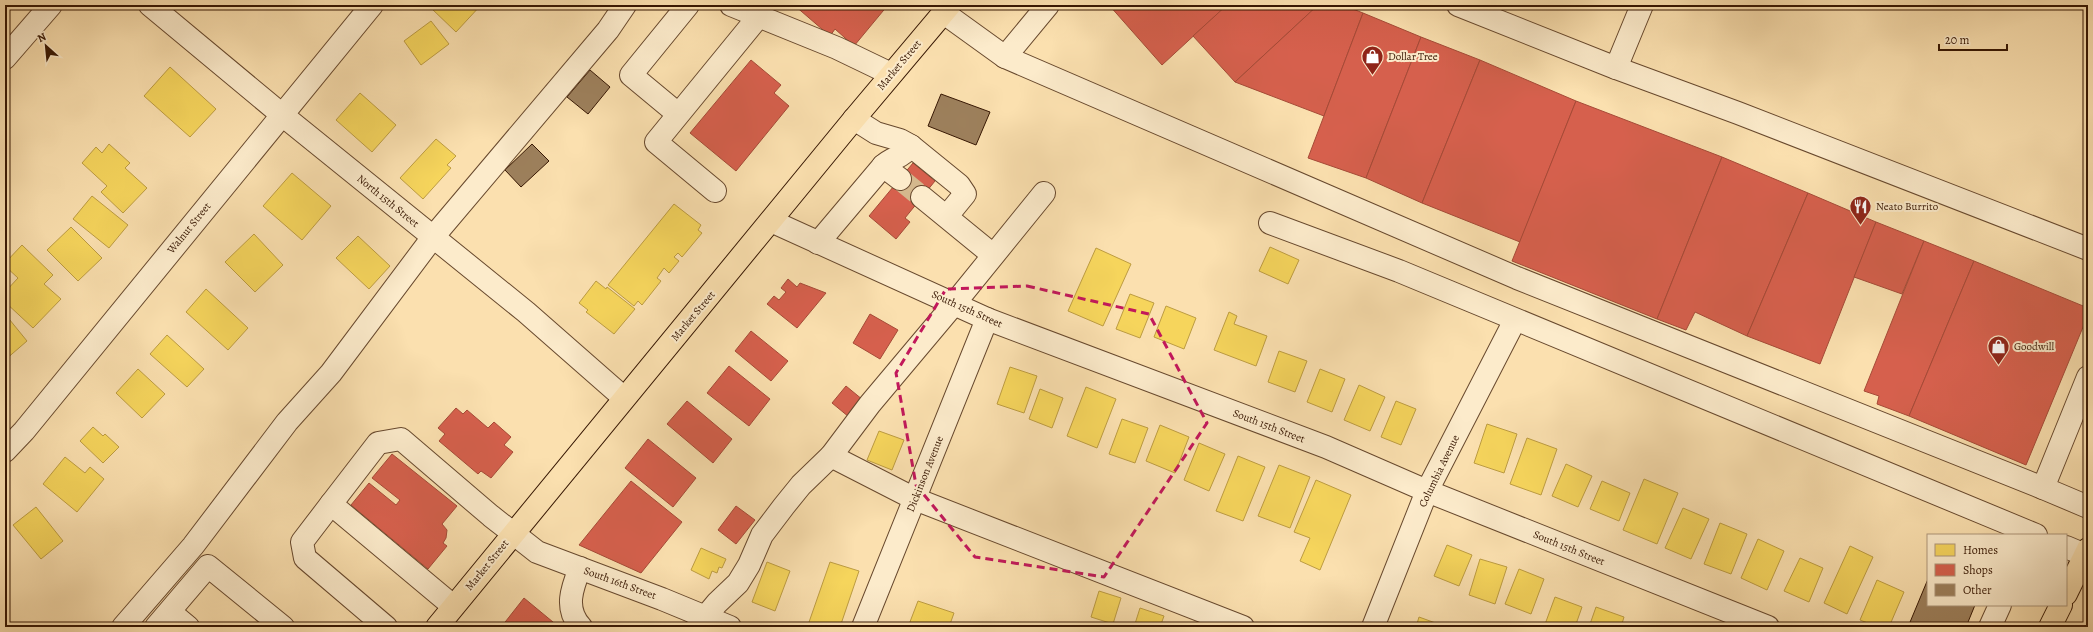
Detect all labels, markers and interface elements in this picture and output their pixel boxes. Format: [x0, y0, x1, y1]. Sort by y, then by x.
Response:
north arrow [26, 26, 66, 66]
scale bar [1939, 26, 2007, 52]
text: N [35, 29, 49, 46]
text: 20 m [1945, 32, 1969, 48]
street label: Market Street [873, 36, 925, 93]
shop icon: Dollar Tree [1360, 43, 1386, 76]
place label: Dollar Tree [1388, 49, 1438, 64]
street label: North 15th Street [354, 171, 423, 231]
restaurant icon: Neato Burrito [1847, 193, 1873, 226]
street label: Walnut Street [163, 199, 215, 258]
place label: Neato Burrito [1876, 199, 1939, 214]
street label: Market Street [667, 287, 719, 344]
street label: South 15th Street [929, 287, 1005, 331]
shop icon: Goodwill [1986, 333, 2012, 366]
place label: Goodwill [2014, 339, 2055, 354]
street label: South 15th Street [1231, 405, 1307, 447]
street label: Columbia Avenue [1415, 432, 1463, 510]
street label: Dickinson Avenue [903, 434, 947, 514]
street label: South 15th Street [1531, 527, 1607, 569]
legend [1927, 534, 2067, 606]
street label: Market Street [462, 536, 512, 594]
text: Homes [1963, 542, 1998, 558]
text: Shops [1963, 562, 1993, 578]
street label: South 16th Street [582, 563, 659, 603]
text: Other [1963, 582, 1992, 598]

